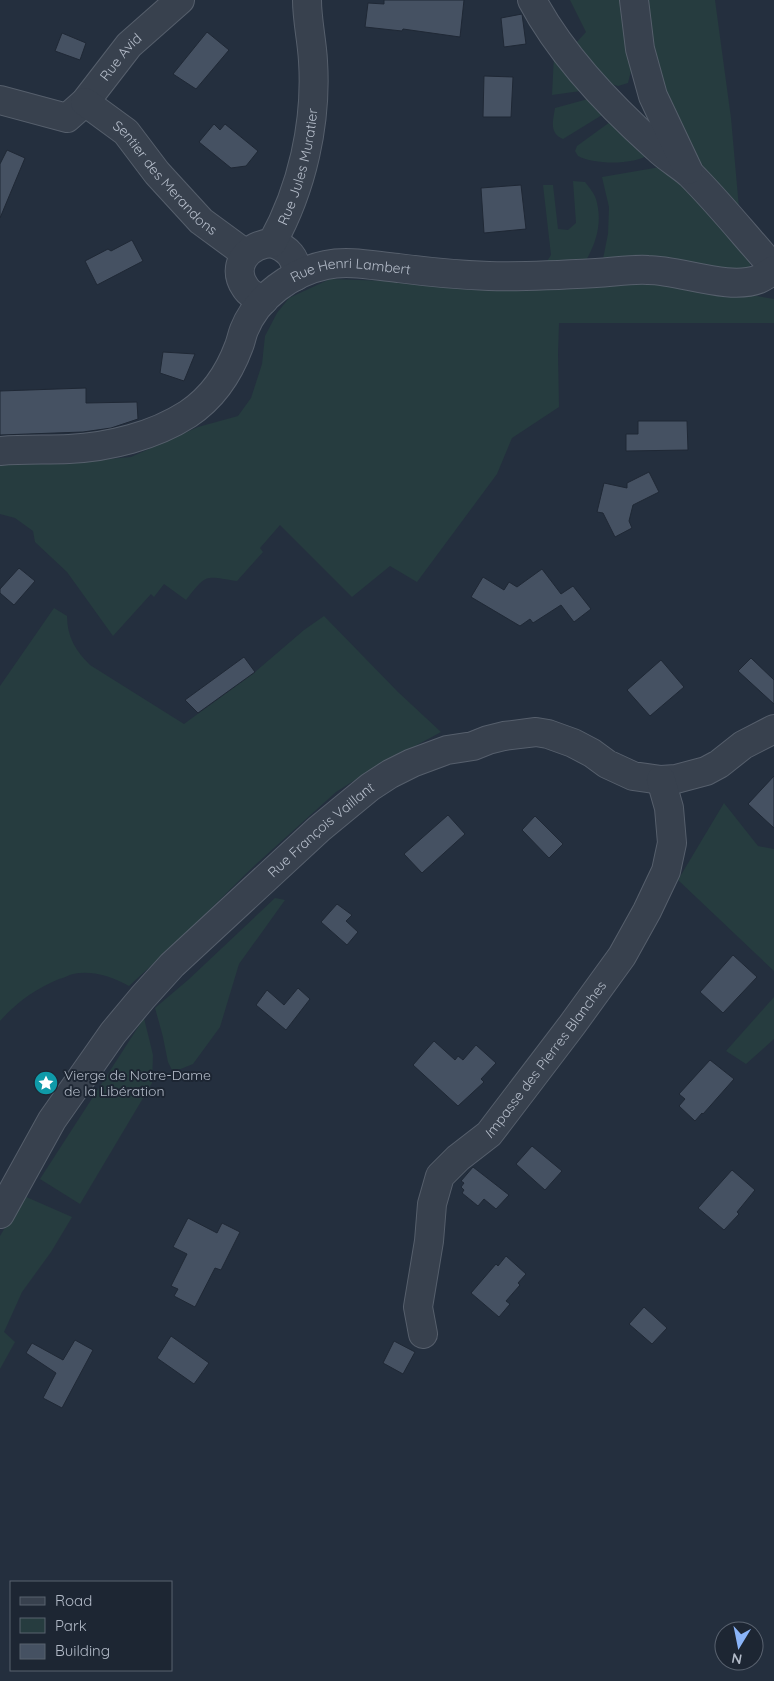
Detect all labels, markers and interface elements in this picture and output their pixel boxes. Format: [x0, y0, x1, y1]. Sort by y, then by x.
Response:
street label: Rue Avid [96, 29, 145, 84]
street label: Rue Jules Muratier [273, 107, 322, 228]
street label: Sentier des Merandons [109, 116, 221, 239]
street label: Rue Henri Lambert [287, 254, 412, 286]
street label: Rue François Vaillant [264, 778, 378, 881]
street label: Impasse des Pierres Blanches [482, 977, 610, 1142]
place label: Vierge de Notre-Dame de la Libération [64, 1066, 211, 1100]
place icon: Vierge de Notre-Dame de la Libération [33, 1070, 59, 1096]
legend [10, 1581, 172, 1671]
text: Road [55, 1591, 92, 1610]
text: Park [55, 1616, 87, 1635]
north arrow [714, 1621, 764, 1671]
text: Building [55, 1641, 110, 1660]
text: N [730, 1649, 743, 1669]

